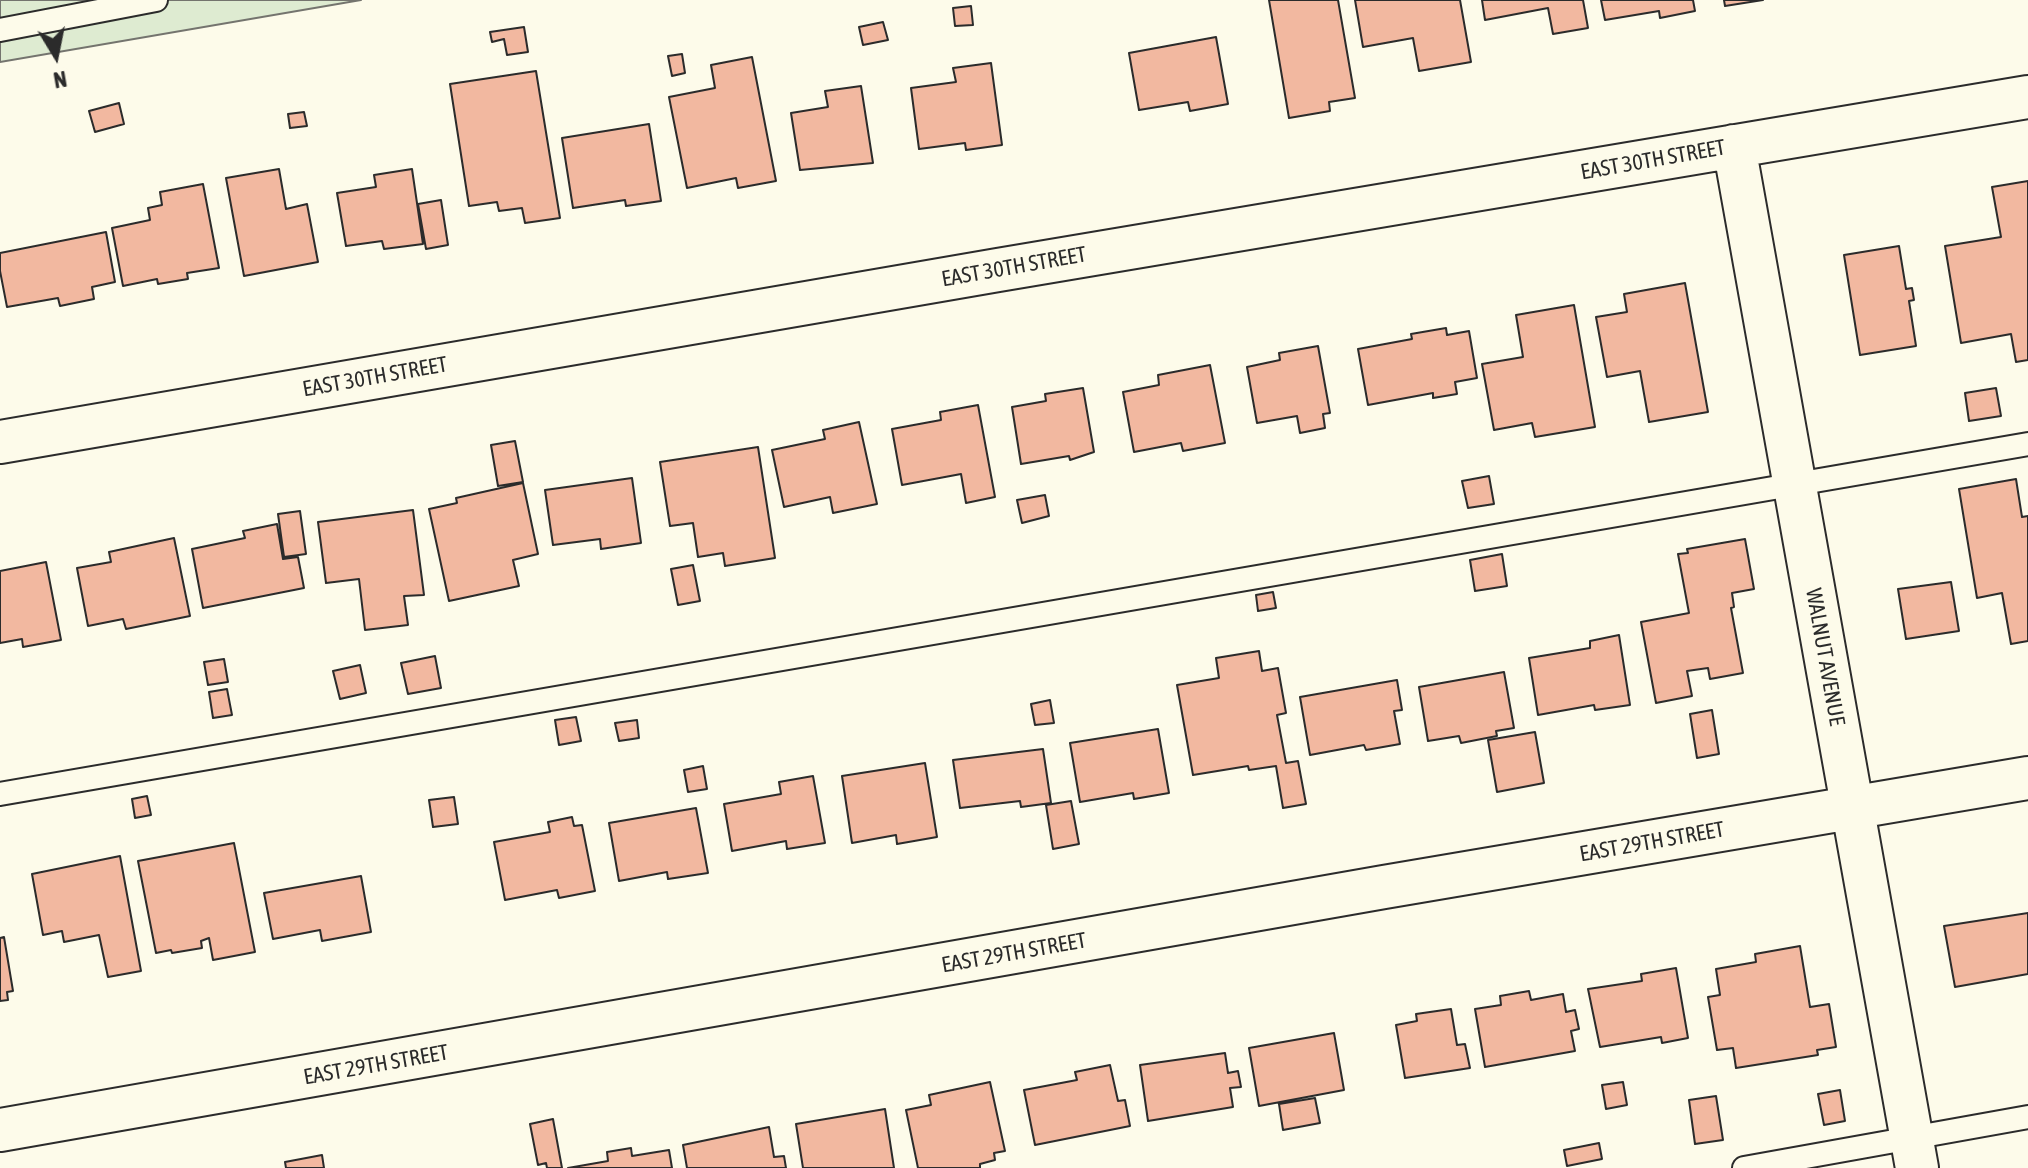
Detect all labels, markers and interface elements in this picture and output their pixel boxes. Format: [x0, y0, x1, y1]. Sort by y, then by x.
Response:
north arrow [16, 16, 96, 96]
text: N [52, 66, 69, 94]
street label: EAST 30TH STREET [1579, 134, 1727, 186]
street label: EAST 30TH STREET [940, 241, 1088, 293]
street label: EAST 30TH STREET [301, 351, 449, 403]
street label: WALNUT AVENUE [1800, 586, 1850, 728]
street label: EAST 29TH STREET [1578, 816, 1726, 868]
street label: EAST 29TH STREET [940, 927, 1088, 979]
street label: EAST 29TH STREET [302, 1039, 450, 1091]

